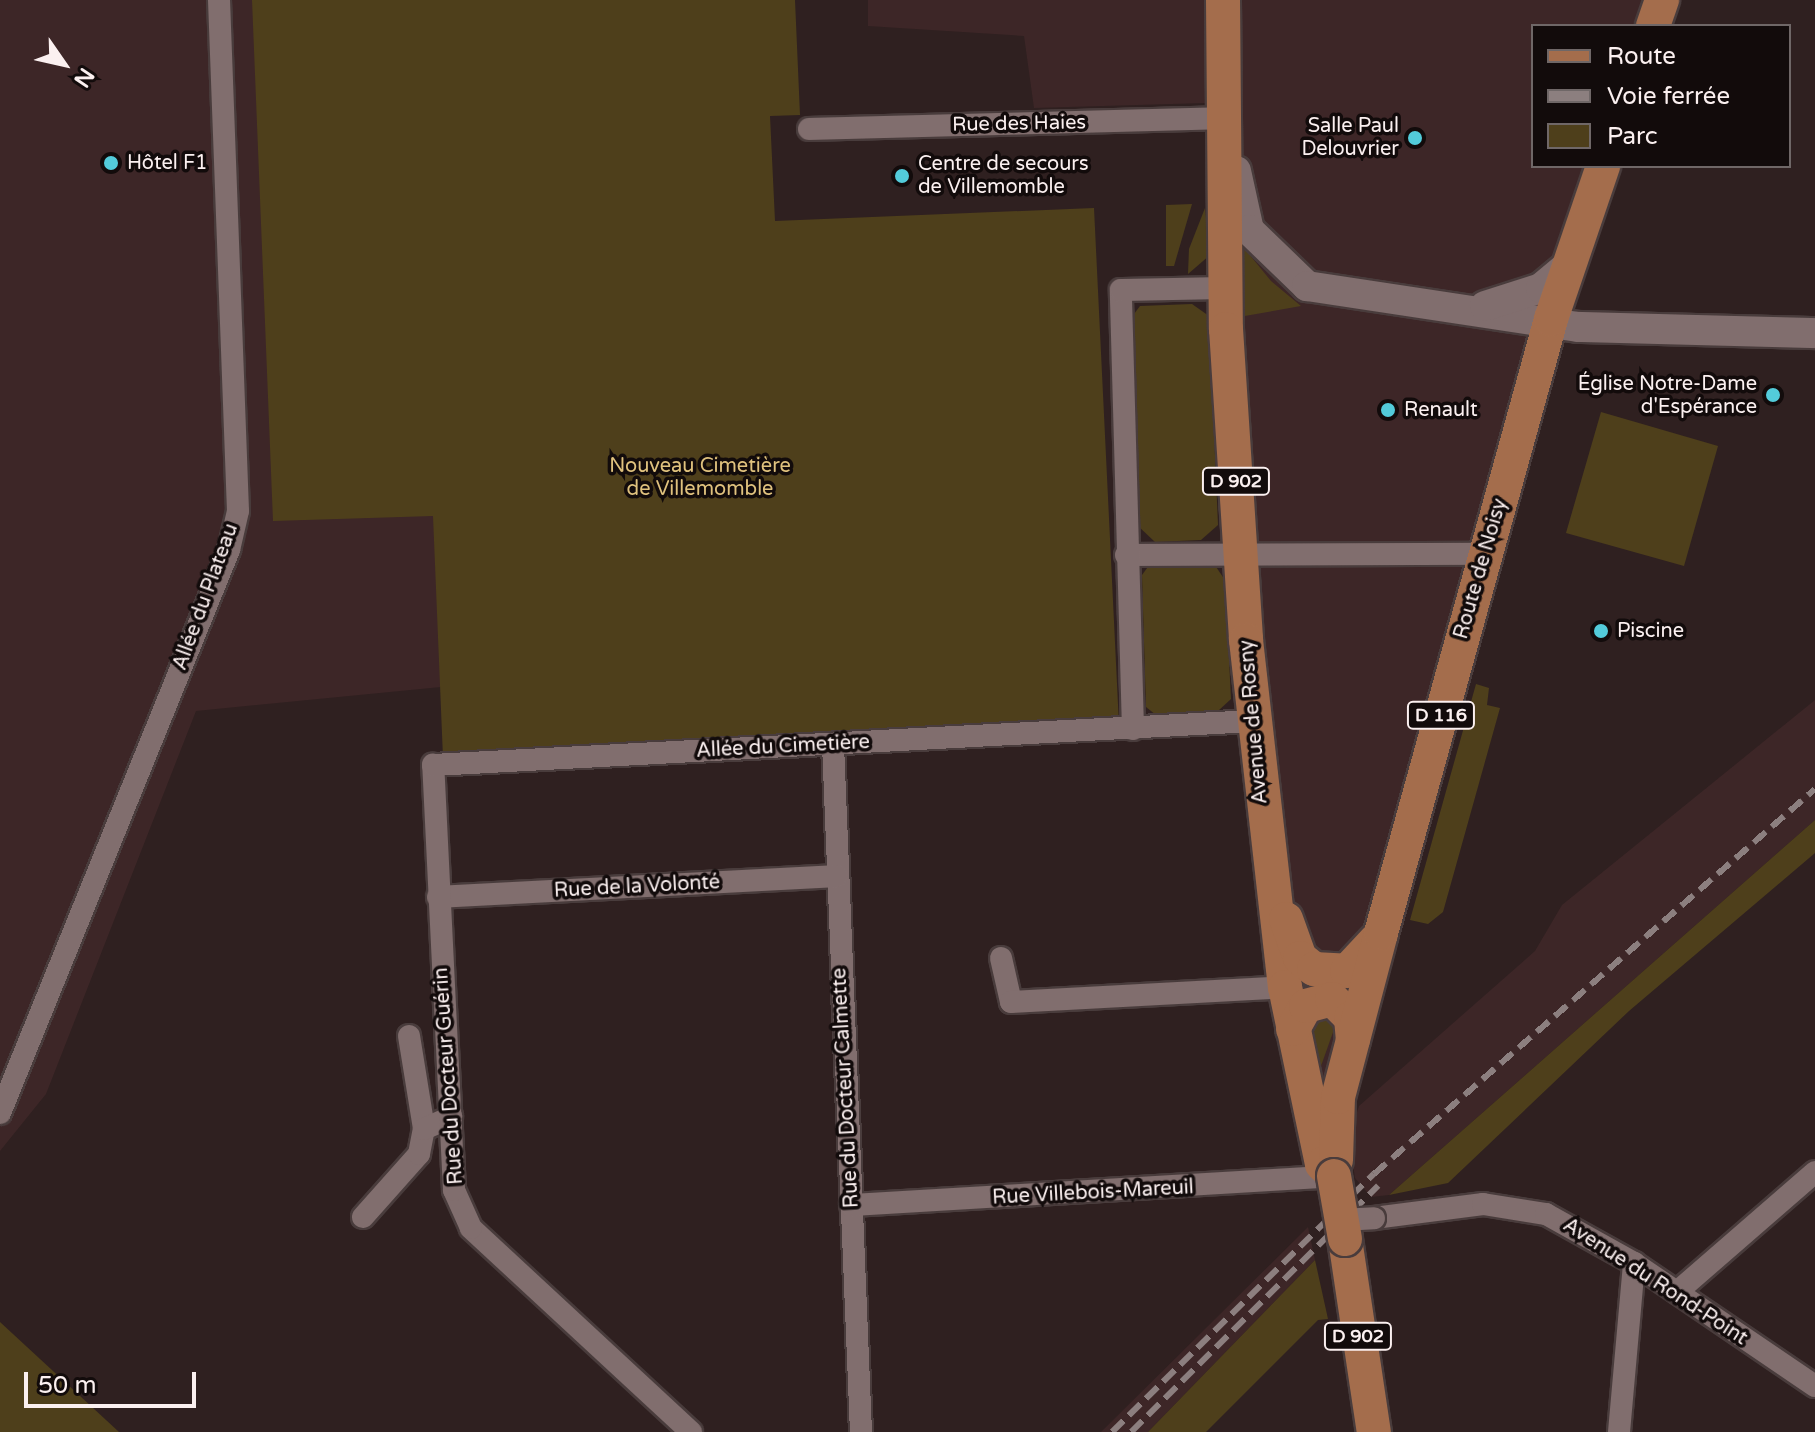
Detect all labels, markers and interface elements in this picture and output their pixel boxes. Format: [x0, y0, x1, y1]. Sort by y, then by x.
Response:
north arrow [24, 24, 104, 104]
legend [1531, 24, 1791, 168]
text: Route [1607, 42, 1676, 71]
text: N [68, 63, 100, 92]
text: Voie ferrée [1607, 82, 1730, 111]
street label: Rue des Haies [952, 111, 1086, 137]
place label: Salle Paul Delouvrier [1302, 114, 1399, 161]
text: Parc [1607, 122, 1658, 151]
marker: Salle Paul Delouvrier [1406, 129, 1424, 147]
place label: Hôtel F1 [127, 151, 208, 175]
place label: Centre de secours de Villemomble [918, 152, 1089, 199]
marker: Hôtel F1 [102, 154, 120, 172]
marker: Centre de secours de Villemomble [893, 167, 911, 185]
place label: Église Notre-Dame d'Espérance [1578, 372, 1757, 419]
marker: Église Notre-Dame d'Espérance [1764, 386, 1782, 404]
place label: Renault [1404, 398, 1478, 422]
marker: Renault [1379, 401, 1397, 419]
park label: Nouveau Cimetière de Villemomble [609, 455, 791, 502]
road number: D 902 [1200, 467, 1272, 495]
street label: Route de Noisy [1449, 496, 1513, 642]
street label: Allée du Plateau [168, 521, 244, 673]
place label: Piscine [1617, 619, 1684, 643]
marker: Piscine [1592, 622, 1610, 640]
street label: Avenue de Rosny [1235, 639, 1273, 805]
road number: D 116 [1405, 701, 1477, 729]
street label: Allée du Cimetière [696, 730, 870, 764]
street label: Rue de la Volonté [553, 871, 721, 903]
street label: Rue du Docteur Guérin [429, 967, 469, 1185]
street label: Rue du Docteur Calmette [828, 967, 864, 1209]
street label: Rue Villebois-Mareuil [992, 1176, 1194, 1210]
street label: Avenue du Rond-Point [1558, 1213, 1752, 1351]
road number: D 902 [1322, 1322, 1394, 1350]
scale bar [28, 1356, 200, 1406]
text: 50 m [38, 1371, 96, 1400]

